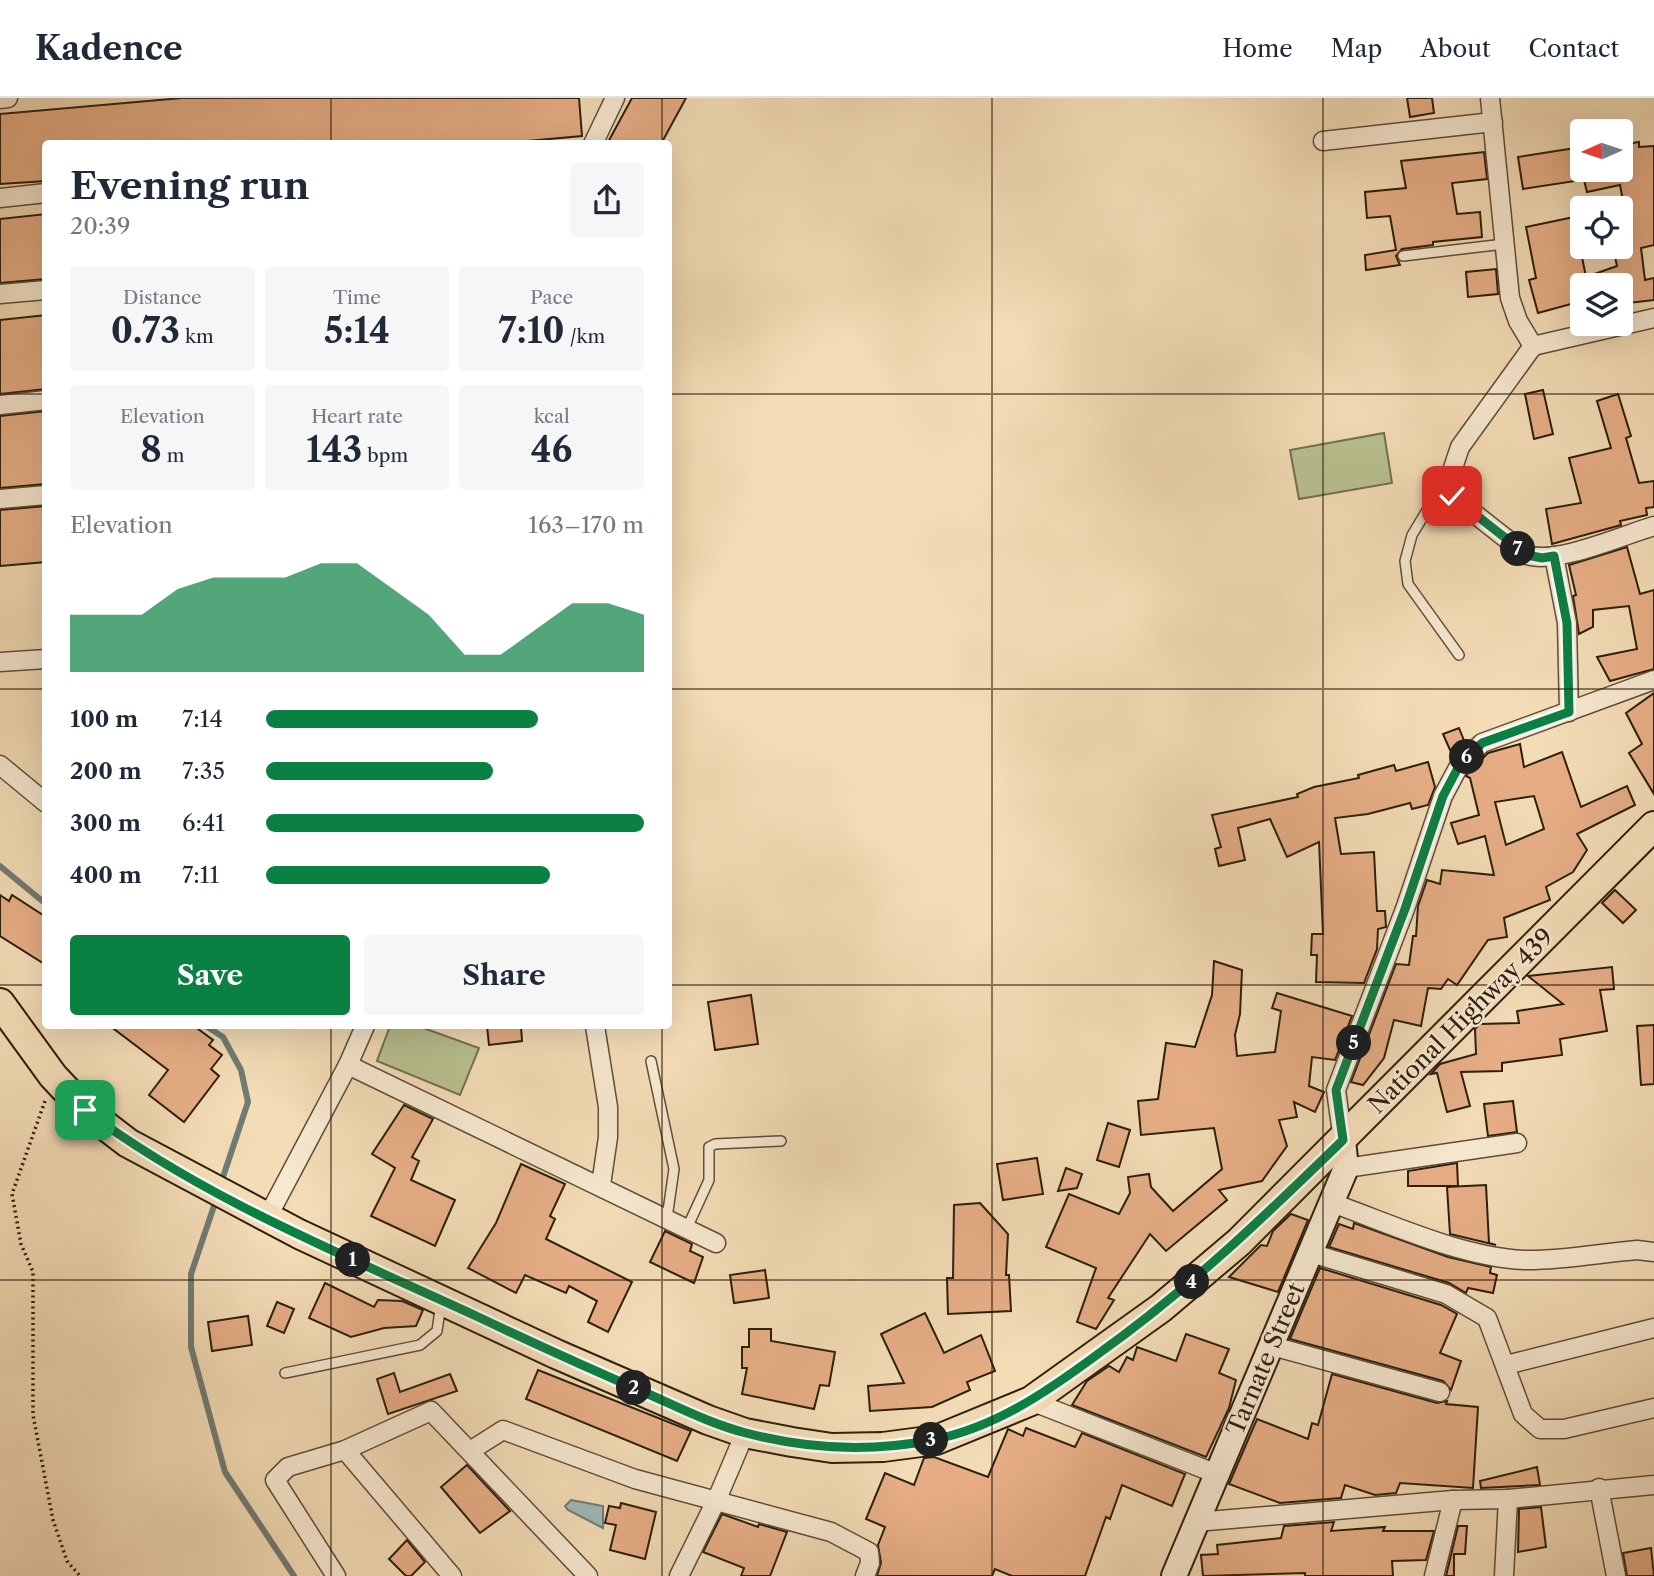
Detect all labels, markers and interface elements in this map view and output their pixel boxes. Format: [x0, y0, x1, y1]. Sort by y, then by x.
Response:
text: Kadence [35, 28, 183, 69]
text: Home [1222, 34, 1293, 63]
text: Map [1331, 34, 1382, 63]
text: About [1420, 34, 1491, 63]
text: Contact [1529, 34, 1619, 63]
north arrow [1570, 119, 1633, 182]
map controls [1570, 119, 1633, 336]
text: Evening run [70, 162, 310, 209]
button: share [570, 163, 644, 237]
button: locate [1570, 196, 1633, 259]
text: 20:39 [70, 212, 130, 240]
button: layers [1570, 273, 1633, 336]
text: Distance [123, 286, 202, 309]
text: Time [333, 286, 381, 309]
text: Pace [530, 286, 573, 309]
text: 0.73 [111, 309, 180, 352]
text: 5:14 [324, 309, 390, 352]
text: 7:10 [498, 309, 565, 352]
text: km [180, 325, 214, 348]
text: /km [565, 325, 605, 348]
text: Elevation [120, 405, 205, 428]
text: Heart rate [311, 405, 403, 428]
text: kcal [534, 405, 570, 428]
text: 8 [140, 428, 162, 471]
text: 143 [306, 428, 362, 471]
text: 46 [531, 428, 572, 471]
text: m [162, 444, 184, 467]
text: bpm [362, 444, 408, 467]
pin [1422, 466, 1482, 526]
icon: check [1433, 477, 1471, 515]
text: Elevation [70, 511, 173, 539]
text: 163–170 m [528, 511, 644, 539]
pin: 7 [1500, 532, 1536, 566]
text: 7 [1513, 537, 1522, 560]
text: 100 m [70, 705, 138, 733]
text: 7:14 [182, 705, 223, 733]
pin: 6 [1450, 740, 1484, 774]
text: 6 [1461, 745, 1472, 768]
text: 200 m [70, 757, 142, 785]
text: 7:35 [182, 757, 225, 785]
text: 300 m [70, 809, 141, 837]
text: 6:41 [182, 809, 225, 837]
text: 400 m [70, 861, 142, 889]
text: 7:11 [182, 861, 219, 889]
street label: National Highway 439 [1362, 922, 1559, 1119]
button: Save [70, 935, 350, 1015]
button: Share [364, 935, 644, 1015]
pin: 5 [1336, 1026, 1372, 1060]
text: 5 [1348, 1031, 1359, 1054]
pin [55, 1080, 115, 1140]
icon: arrive [66, 1091, 104, 1129]
pin: 1 [336, 1242, 370, 1278]
text: 1 [348, 1248, 357, 1271]
pin: 4 [1174, 1264, 1210, 1300]
text: 4 [1186, 1270, 1197, 1293]
street label: Tarnate Street [1220, 1278, 1311, 1439]
pin: 2 [616, 1370, 652, 1406]
text: 2 [628, 1376, 639, 1399]
pin: 3 [914, 1422, 948, 1458]
text: 3 [925, 1428, 936, 1451]

